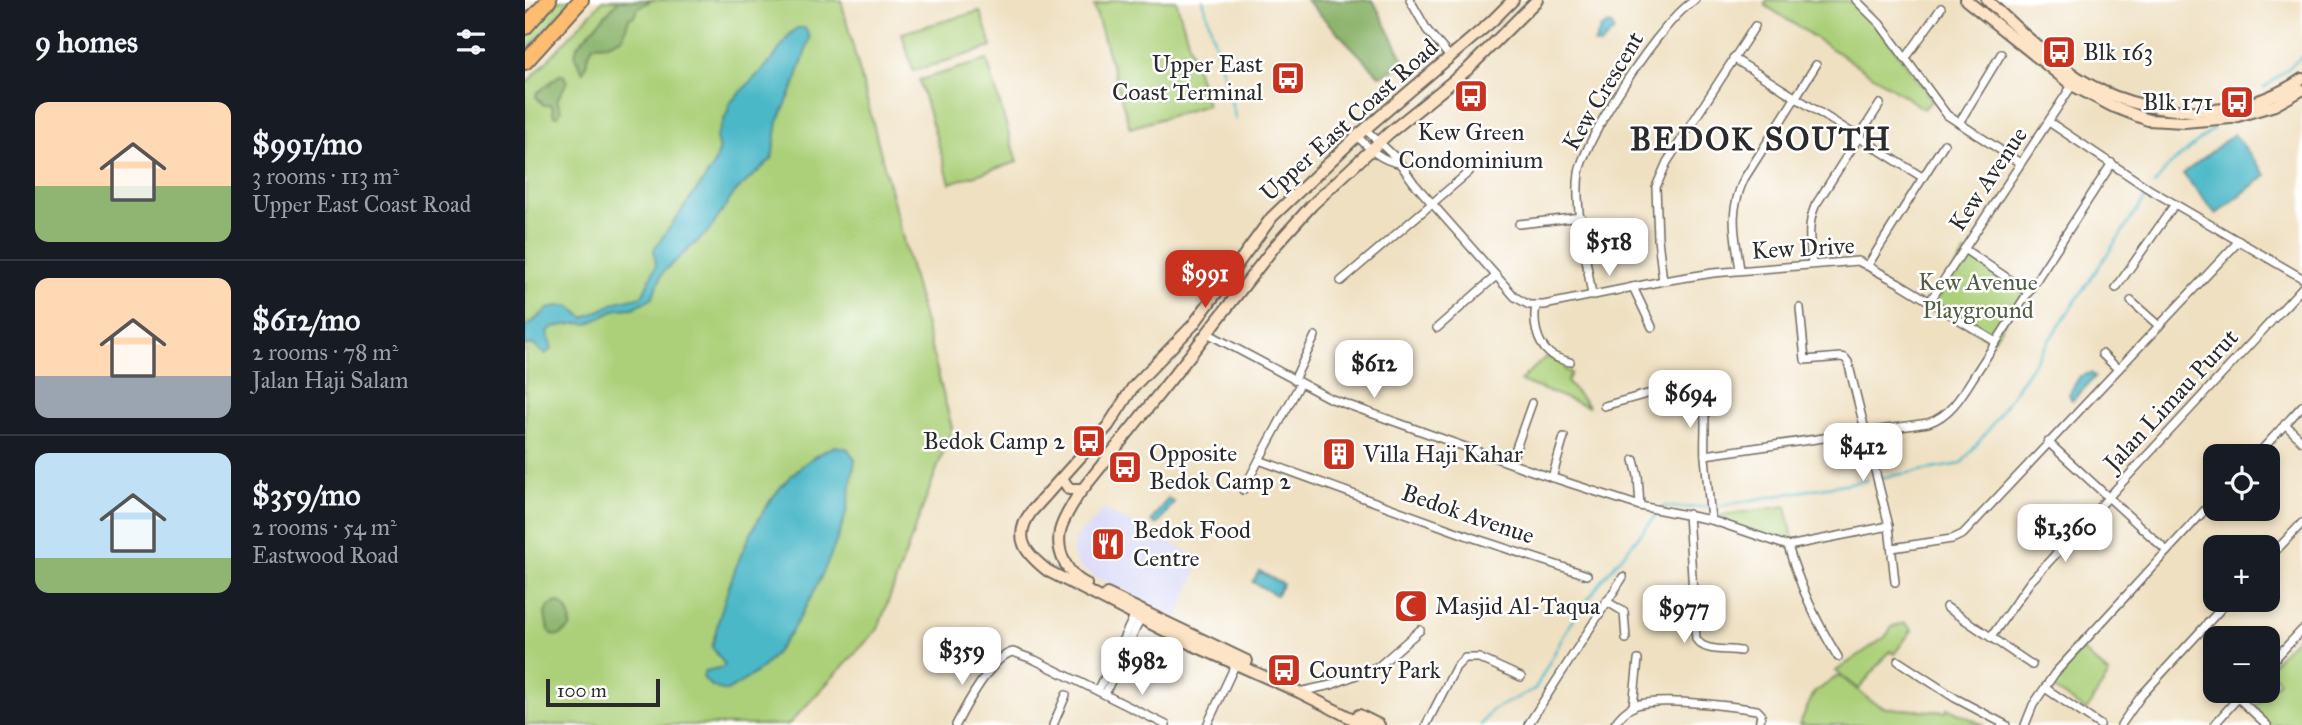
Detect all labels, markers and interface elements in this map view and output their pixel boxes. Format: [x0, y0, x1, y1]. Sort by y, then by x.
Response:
icon: filters [452, 23, 490, 61]
text: 9 homes [35, 24, 138, 60]
street label: Kew Crescent [1556, 26, 1650, 156]
street label: Upper East Coast Road [1254, 32, 1444, 208]
bus stop icon: Blk 163 [2040, 33, 2078, 71]
place label: Blk 163 [2083, 37, 2153, 67]
place label: Upper East Coast Terminal [1112, 49, 1263, 107]
bus stop icon: Upper East Coast Terminal [1269, 59, 1307, 97]
bus stop icon: Kew Green Condominium [1452, 77, 1490, 115]
bus stop icon: Blk 171 [2218, 83, 2256, 121]
place label: Blk 171 [2143, 87, 2213, 117]
place label: Kew Green Condominium [1398, 117, 1544, 175]
district label: BEDOK SOUTH [1630, 120, 1892, 159]
street label: Kew Avenue [1942, 121, 2034, 237]
text: $991/mo [252, 126, 362, 162]
icon: home [91, 130, 175, 214]
text: 3 rooms · 113 m² [252, 162, 399, 190]
text: Upper East Coast Road [252, 190, 471, 218]
pin: $518 [1568, 218, 1650, 278]
text: $518 [1586, 227, 1632, 255]
street label: Kew Drive [1751, 230, 1855, 266]
pin: $991 [1164, 250, 1246, 310]
text: $991 [1181, 259, 1229, 287]
park label: Kew Avenue Playground [1918, 267, 2038, 325]
text: $612/mo [252, 302, 360, 338]
icon: home [91, 306, 175, 390]
street label: Jalan Limau Purut [2095, 322, 2245, 480]
text: 2 rooms · 78 m² [252, 338, 398, 366]
pin: $612 [1333, 340, 1415, 400]
text: $612 [1351, 349, 1397, 377]
text: Jalan Haji Salam [252, 366, 409, 394]
pin: $694 [1649, 370, 1731, 430]
text: $694 [1665, 379, 1715, 407]
bus stop icon: Bedok Camp 2 [1070, 422, 1108, 460]
pin: $412 [1822, 424, 1904, 483]
place label: Bedok Camp 2 [923, 426, 1065, 456]
text: $412 [1839, 432, 1887, 460]
building icon: Villa Haji Kahar [1320, 435, 1358, 473]
place label: Opposite Bedok Camp 2 [1149, 438, 1291, 496]
place label: Villa Haji Kahar [1362, 439, 1523, 469]
map controls [2203, 444, 2280, 703]
button: locate [2203, 444, 2280, 521]
bus stop icon: Opposite Bedok Camp 2 [1106, 448, 1144, 486]
text: $359/mo [252, 477, 361, 513]
street label: Bedok Avenue [1398, 477, 1538, 551]
icon: home [91, 481, 175, 565]
pin: $1,360 [2008, 504, 2122, 564]
text: 2 rooms · 54 m² [252, 513, 397, 541]
text: $1,360 [2033, 513, 2097, 541]
place label: Bedok Food Centre [1133, 515, 1251, 573]
restaurant icon: Bedok Food Centre [1089, 525, 1127, 563]
button: + [2203, 535, 2280, 612]
text: Eastwood Road [252, 541, 399, 569]
pin: $977 [1643, 586, 1725, 645]
mosque icon: Masjid Al-Taqua [1392, 587, 1430, 625]
place label: Masjid Al-Taqua [1435, 591, 1601, 621]
text: $977 [1659, 594, 1709, 622]
button: − [2203, 626, 2280, 703]
pin: $359 [921, 628, 1003, 687]
text: $359 [939, 636, 985, 664]
pin: $982 [1101, 638, 1183, 697]
text: $982 [1117, 646, 1167, 674]
bus stop icon: Country Park [1265, 651, 1303, 689]
place label: Country Park [1309, 655, 1441, 685]
scale bar [546, 676, 660, 708]
text: 100 m [557, 679, 607, 702]

